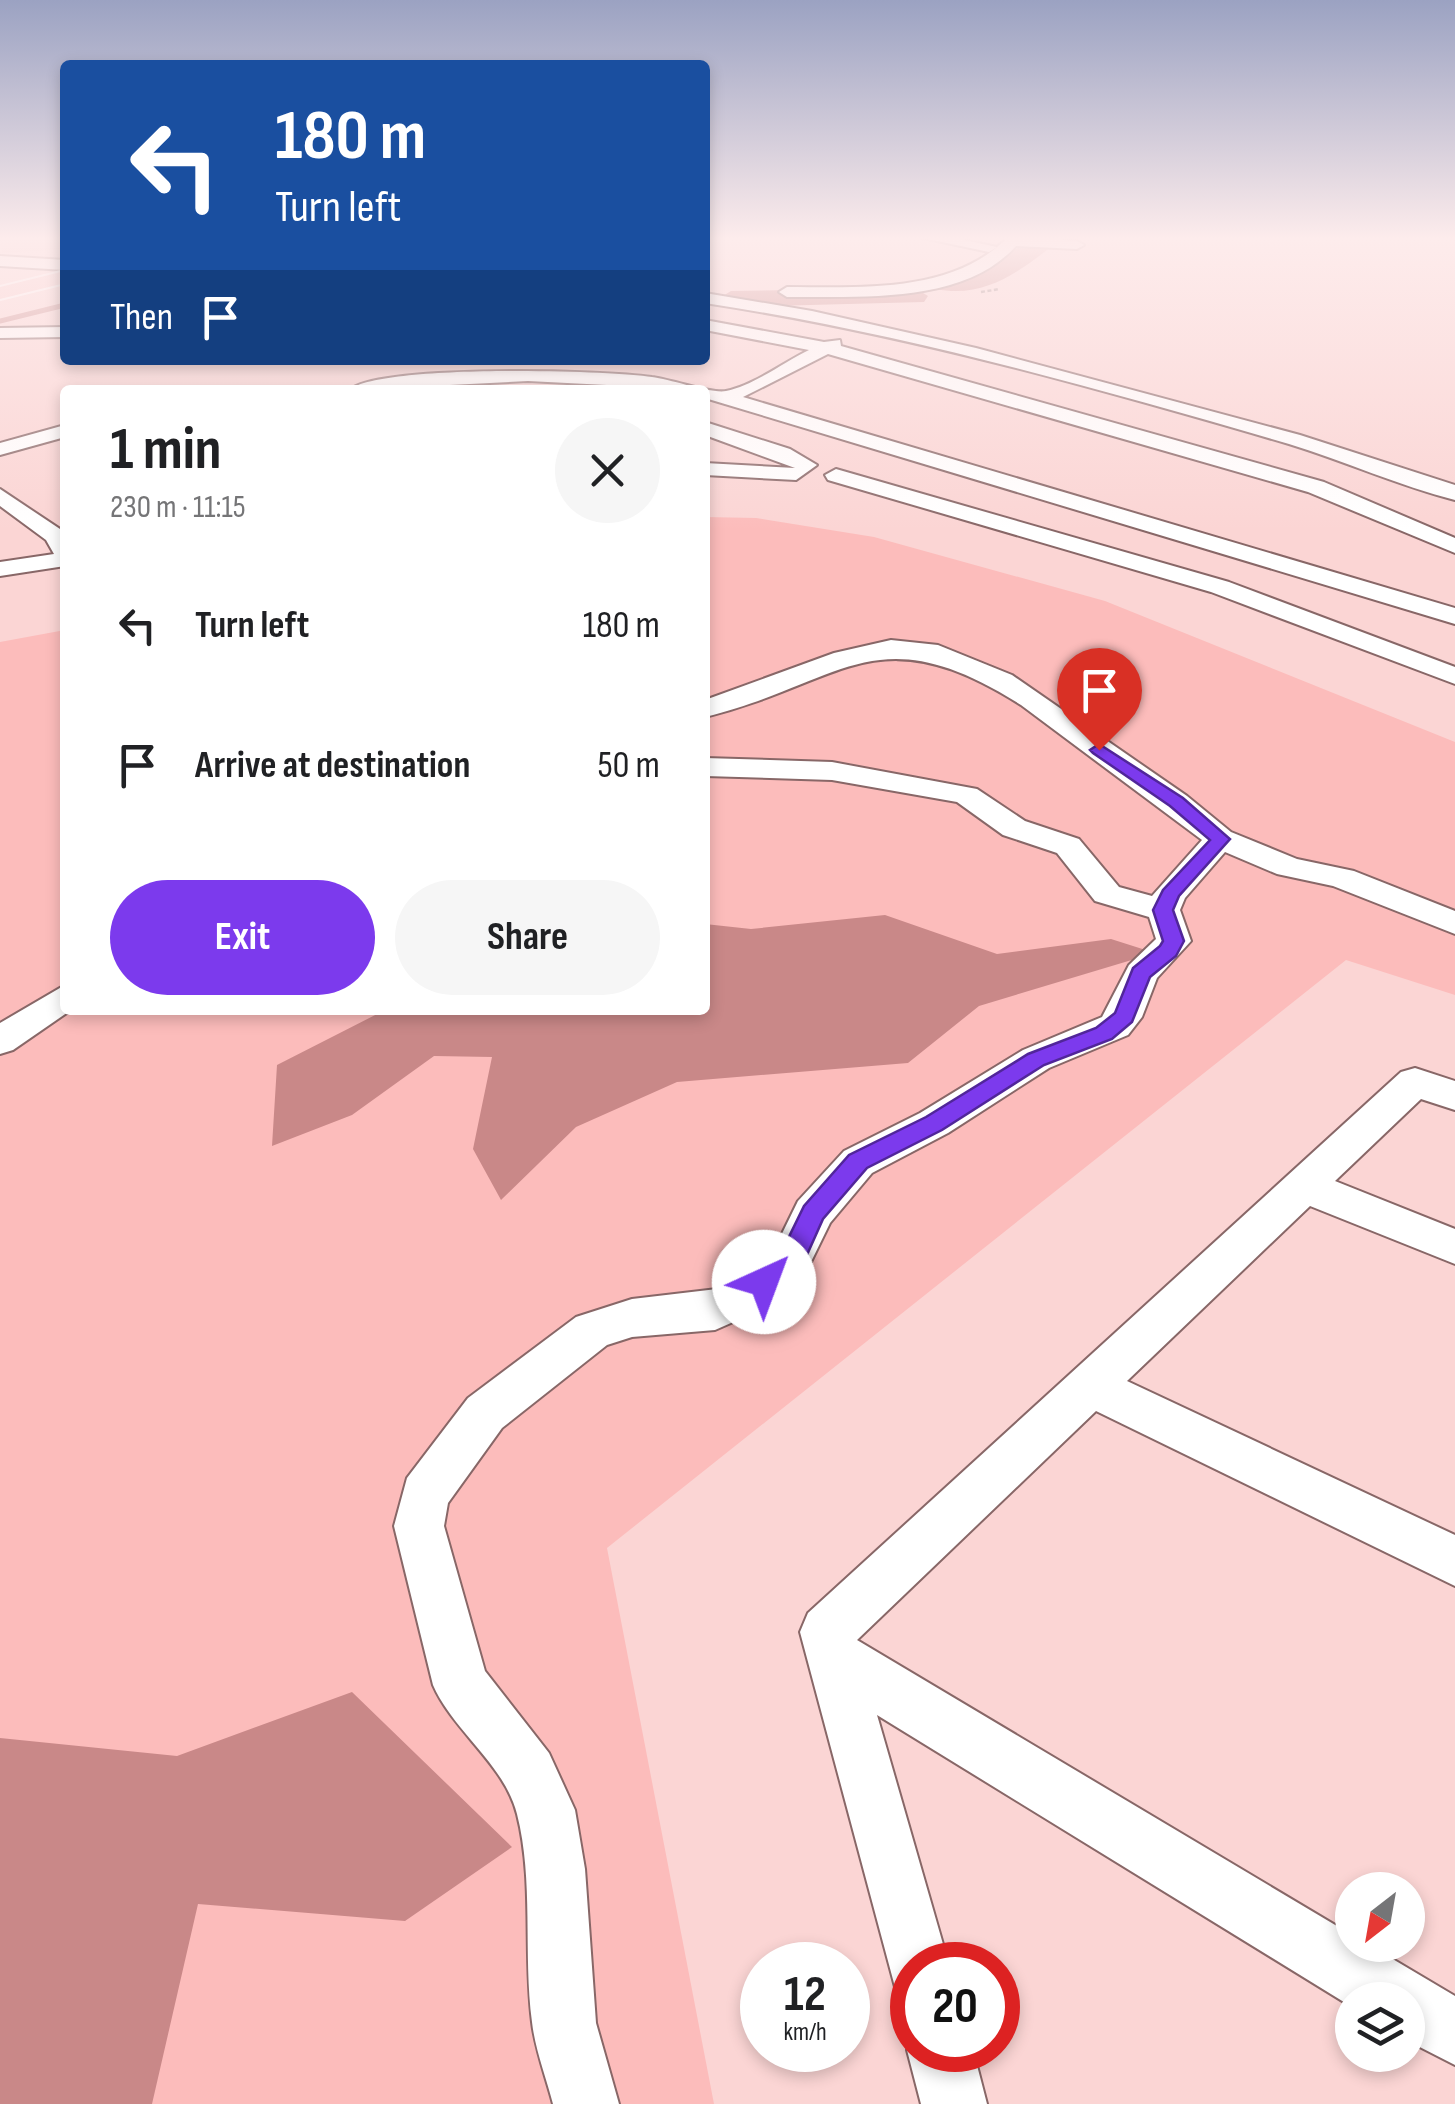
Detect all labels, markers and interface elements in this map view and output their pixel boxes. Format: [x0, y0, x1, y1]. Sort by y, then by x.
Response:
text: 180 m [275, 95, 426, 179]
icon: left [110, 100, 240, 230]
text: Turn left [275, 180, 401, 235]
icon: arrive [193, 290, 248, 345]
text: Then [110, 295, 173, 340]
text: 1 min [110, 414, 222, 486]
button: close [555, 418, 660, 523]
text: 230 m · 11:15 [110, 488, 246, 527]
icon: left [110, 598, 165, 653]
text: Turn left [195, 603, 309, 648]
text: 180 m [583, 603, 660, 648]
pin [1057, 648, 1142, 751]
icon: arrive [1072, 663, 1127, 718]
icon: arrive [110, 738, 165, 793]
text: Arrive at destination [195, 743, 470, 788]
text: 50 m [597, 743, 660, 788]
button: Exit [110, 880, 375, 995]
button: Share [395, 880, 660, 995]
position arrow [712, 1230, 816, 1334]
north arrow [1335, 1872, 1425, 1962]
map controls [1335, 1872, 1425, 2072]
speed limit sign: 20 [890, 1942, 1020, 2072]
text: 12 [784, 1965, 826, 2025]
button: layers [1335, 1982, 1425, 2072]
text: km/h [783, 2017, 827, 2048]

